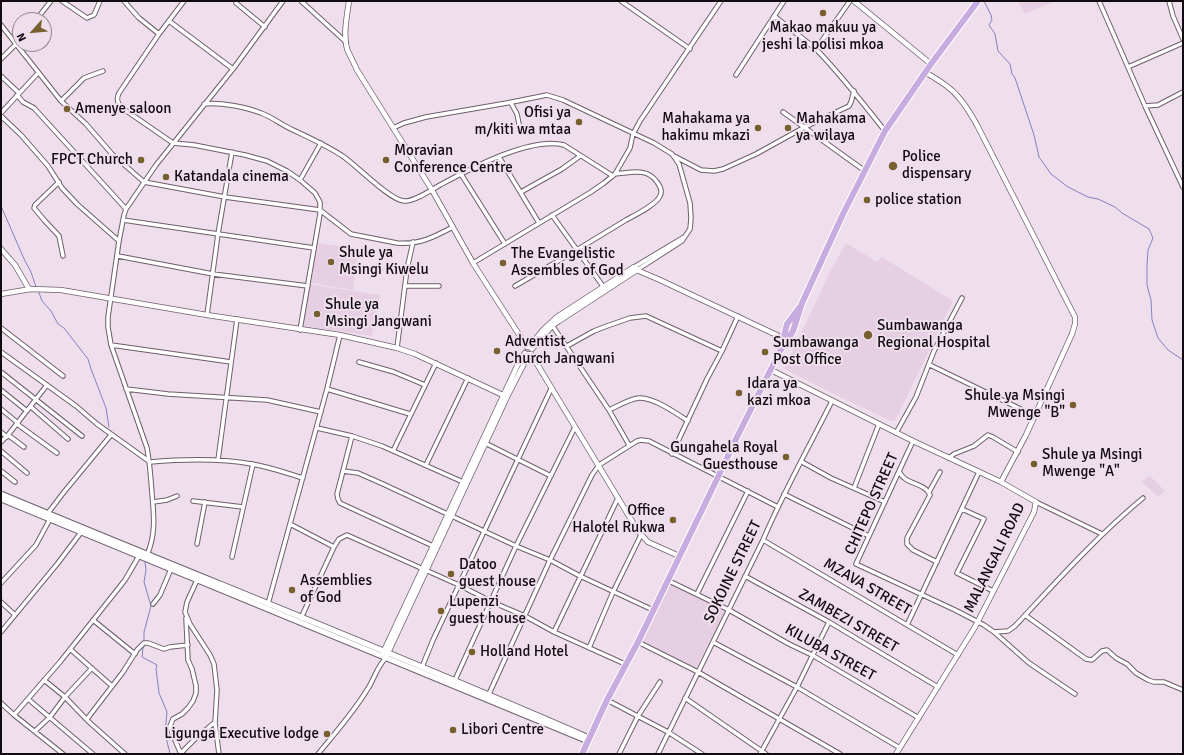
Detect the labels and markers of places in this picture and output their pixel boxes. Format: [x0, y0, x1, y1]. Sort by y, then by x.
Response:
marker: Makao makuu ya jeshi la polisi mkoa [818, 8, 828, 18]
place label: Makao makuu ya jeshi la polisi mkoa [762, 19, 884, 54]
place label: Amenye saloon [75, 100, 171, 118]
marker: Amenye saloon [62, 104, 72, 114]
place label: Ofisi ya m/kiti wa mtaa [475, 104, 571, 139]
place label: Mahakama ya hakimu mkazi [661, 110, 750, 145]
place label: Mahakama ya wilaya [796, 110, 866, 145]
marker: Ofisi ya m/kiti wa mtaa [574, 117, 584, 127]
marker: Mahakama ya hakimu mkazi [753, 123, 763, 133]
marker: Mahakama ya wilaya [783, 123, 793, 133]
place label: Moravian Conference Centre [394, 142, 513, 177]
place label: Police dispensary [902, 148, 971, 183]
place label: FPCT Church [51, 151, 133, 169]
marker: FPCT Church [136, 155, 146, 165]
marker: Moravian Conference Centre [381, 155, 391, 165]
marker: Police dispensary [887, 160, 899, 172]
place label: Katandala cinema [174, 168, 289, 186]
marker: Katandala cinema [161, 172, 171, 182]
place label: police station [875, 191, 962, 209]
marker: police station [862, 195, 872, 205]
place label: Shule ya Msingi Kiwelu [339, 244, 429, 279]
place label: The Evangelistic Assembles of God [511, 245, 624, 280]
marker: Shule ya Msingi Kiwelu [326, 257, 336, 267]
marker: The Evangelistic Assembles of God [498, 258, 508, 268]
place label: Shule ya Msingi Jangwani [325, 296, 432, 331]
marker: Shule ya Msingi Jangwani [312, 309, 322, 319]
place label: Sumbawanga Regional Hospital [877, 317, 990, 352]
marker: Sumbawanga Regional Hospital [862, 329, 874, 341]
place label: Adventist Church Jangwani [505, 333, 615, 368]
place label: Sumbawanga Post Office [773, 334, 859, 369]
marker: Adventist Church Jangwani [492, 346, 502, 356]
marker: Sumbawanga Post Office [760, 347, 770, 357]
place label: Idara ya kazi mkoa [747, 375, 811, 410]
place label: Shule ya Msingi Mwenge "B" [965, 387, 1065, 422]
marker: Idara ya kazi mkoa [734, 388, 744, 398]
marker: Shule ya Msingi Mwenge "B" [1068, 400, 1078, 410]
place label: Gungahela Royal Guesthouse [670, 439, 778, 474]
place label: Shule ya Msingi Mwenge "A" [1042, 446, 1142, 481]
marker: Gungahela Royal Guesthouse [781, 452, 791, 462]
marker: Shule ya Msingi Mwenge "A" [1029, 459, 1039, 469]
place label: Office Halotel Rukwa [572, 502, 665, 537]
marker: Office Halotel Rukwa [668, 515, 678, 525]
place label: Datoo guest house [459, 556, 536, 591]
marker: Datoo guest house [446, 569, 456, 579]
place label: Assemblies of God [300, 572, 372, 607]
marker: Assemblies of God [287, 585, 297, 595]
place label: Lupenzi guest house [449, 593, 526, 628]
marker: Lupenzi guest house [436, 606, 446, 616]
place label: Holland Hotel [480, 643, 568, 661]
marker: Holland Hotel [467, 647, 477, 657]
place label: Libori Centre [461, 721, 544, 739]
place label: Ligunga Executive lodge [164, 725, 319, 743]
marker: Libori Centre [448, 725, 458, 735]
marker: Ligunga Executive lodge [322, 729, 332, 739]

